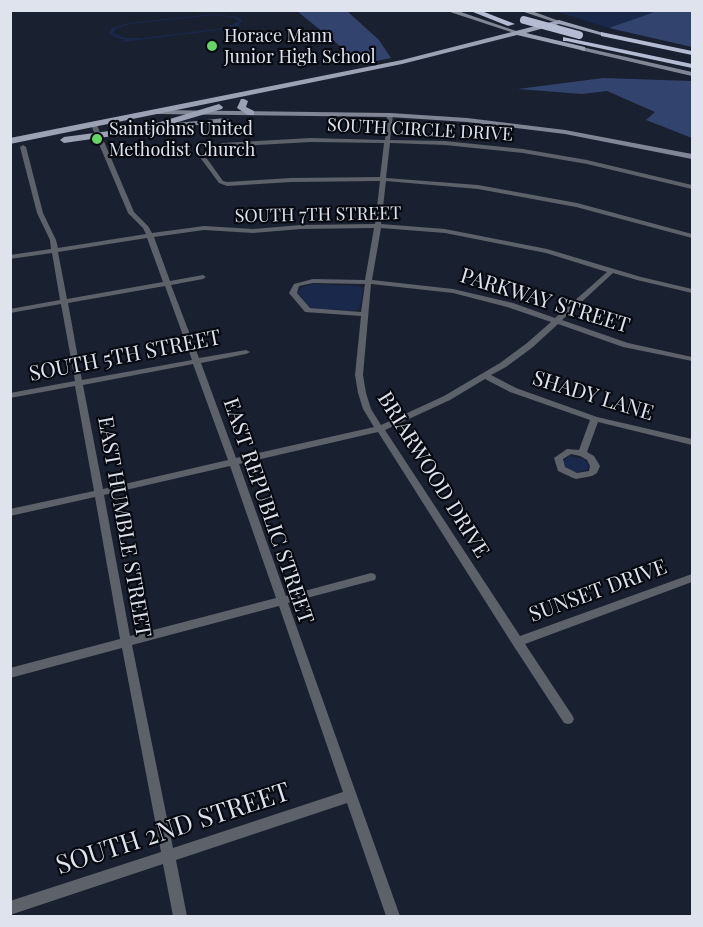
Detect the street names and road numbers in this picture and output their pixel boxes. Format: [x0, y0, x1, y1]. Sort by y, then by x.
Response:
street label: SOUTH CIRCLE DRIVE [327, 114, 513, 146]
street label: SOUTH 7TH STREET [234, 203, 402, 227]
street label: PARKWAY STREET [457, 263, 633, 339]
street label: SOUTH 5TH STREET [27, 325, 223, 387]
street label: SHADY LANE [529, 366, 657, 426]
street label: BRIARWOOD DRIVE [372, 387, 494, 563]
street label: EAST REPUBLIC STREET [217, 395, 319, 627]
street label: EAST HUMBLE STREET [92, 414, 156, 640]
street label: SUNSET DRIVE [526, 554, 670, 628]
street label: SOUTH 2ND STREET [52, 776, 294, 882]

